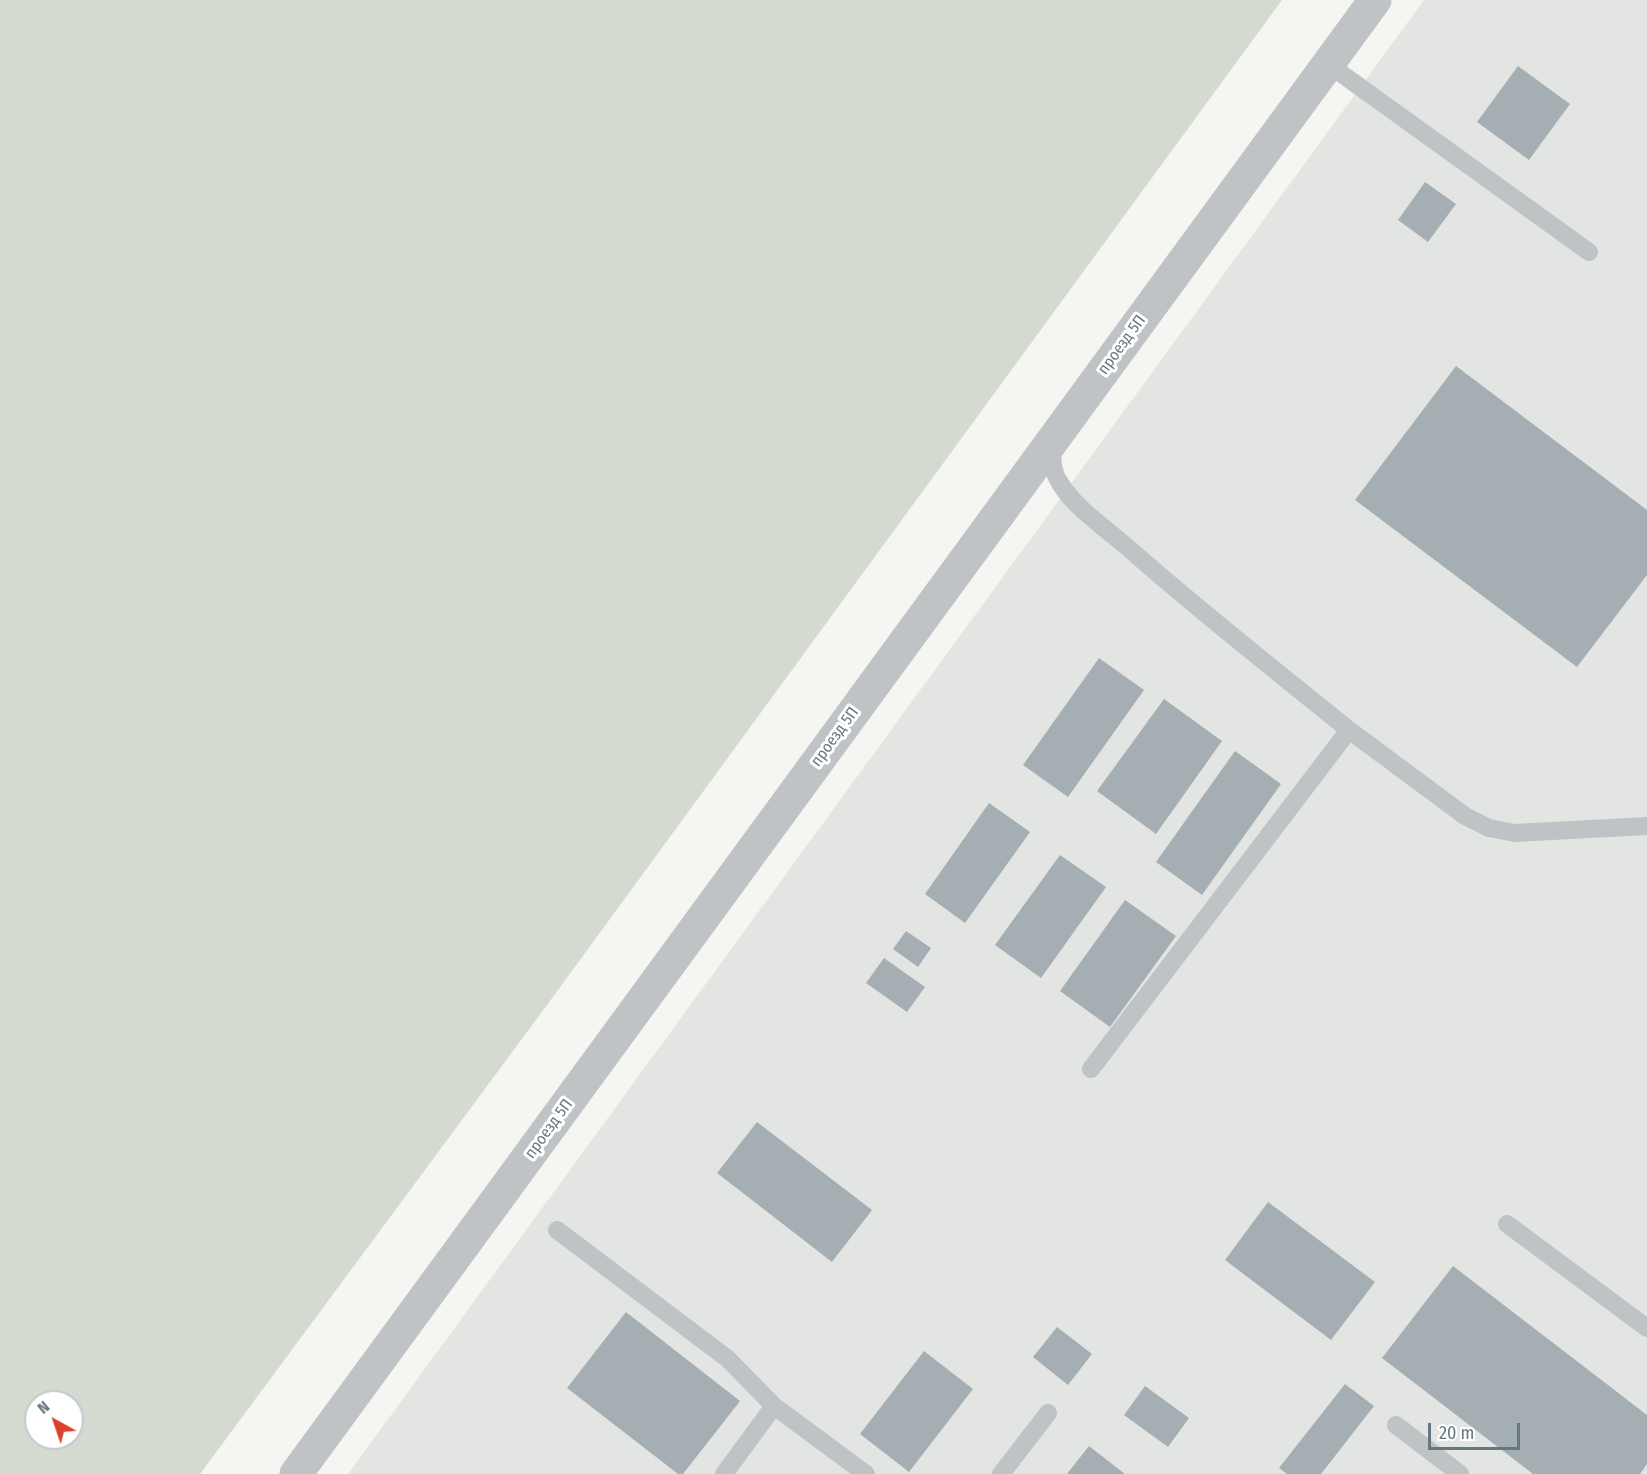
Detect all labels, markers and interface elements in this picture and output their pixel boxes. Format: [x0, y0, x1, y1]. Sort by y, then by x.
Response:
street label: проезд 5П [1094, 312, 1150, 378]
street label: проезд 5П [807, 704, 863, 770]
street label: проезд 5П [521, 1096, 577, 1162]
north arrow [24, 1390, 84, 1450]
text: N [34, 1397, 53, 1418]
scale bar [1431, 1411, 1522, 1449]
text: 20 m [1439, 1422, 1474, 1444]

